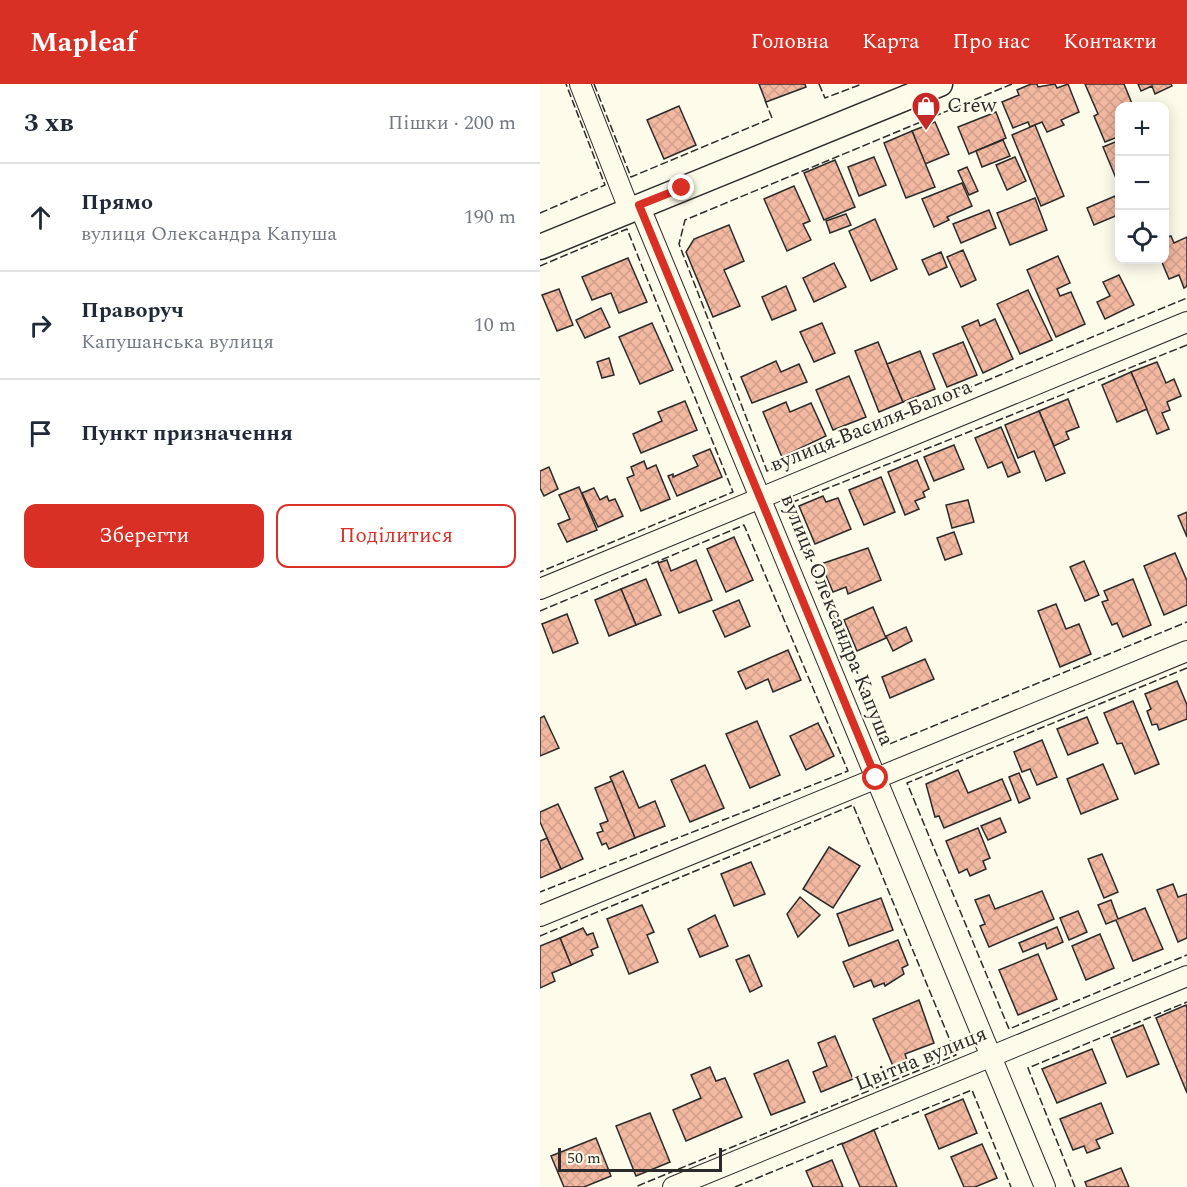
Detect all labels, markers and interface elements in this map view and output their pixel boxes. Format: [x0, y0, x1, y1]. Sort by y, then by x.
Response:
text: Mapleaf [30, 21, 137, 64]
text: Головна [751, 26, 829, 58]
text: Карта [862, 26, 920, 58]
text: Про нас [953, 26, 1030, 58]
text: Контакти [1063, 26, 1157, 58]
shop icon: Crew [910, 90, 942, 132]
place label: Crew [947, 90, 998, 122]
map controls [1115, 102, 1169, 264]
button: + [1115, 102, 1169, 156]
text: 3 хв [24, 103, 74, 143]
text: Пішки · 200 m [388, 108, 516, 138]
button: − [1115, 156, 1169, 210]
route end [668, 174, 694, 200]
text: Прямо [81, 186, 153, 219]
icon: ahead [24, 201, 57, 234]
text: 190 m [464, 202, 516, 232]
button: locate [1115, 210, 1169, 264]
text: вулиця Олександра Капуша [81, 219, 337, 249]
text: Праворуч [81, 294, 184, 327]
icon: right [24, 309, 57, 342]
text: 10 m [474, 310, 516, 340]
text: Капушанська вулиця [81, 327, 274, 357]
street label: вулиця Василя Балога [765, 371, 977, 481]
icon: arrive [24, 417, 57, 450]
text: Пункт призначення [81, 417, 293, 450]
street label: вулиця Олександра Капуша [772, 489, 902, 751]
button: Зберегти [24, 504, 264, 568]
button: Поділитися [276, 504, 516, 568]
route start [862, 764, 888, 790]
street label: Цвітна вулиця [850, 1018, 992, 1100]
scale bar [558, 1145, 722, 1172]
text: 50 m [567, 1146, 601, 1170]

